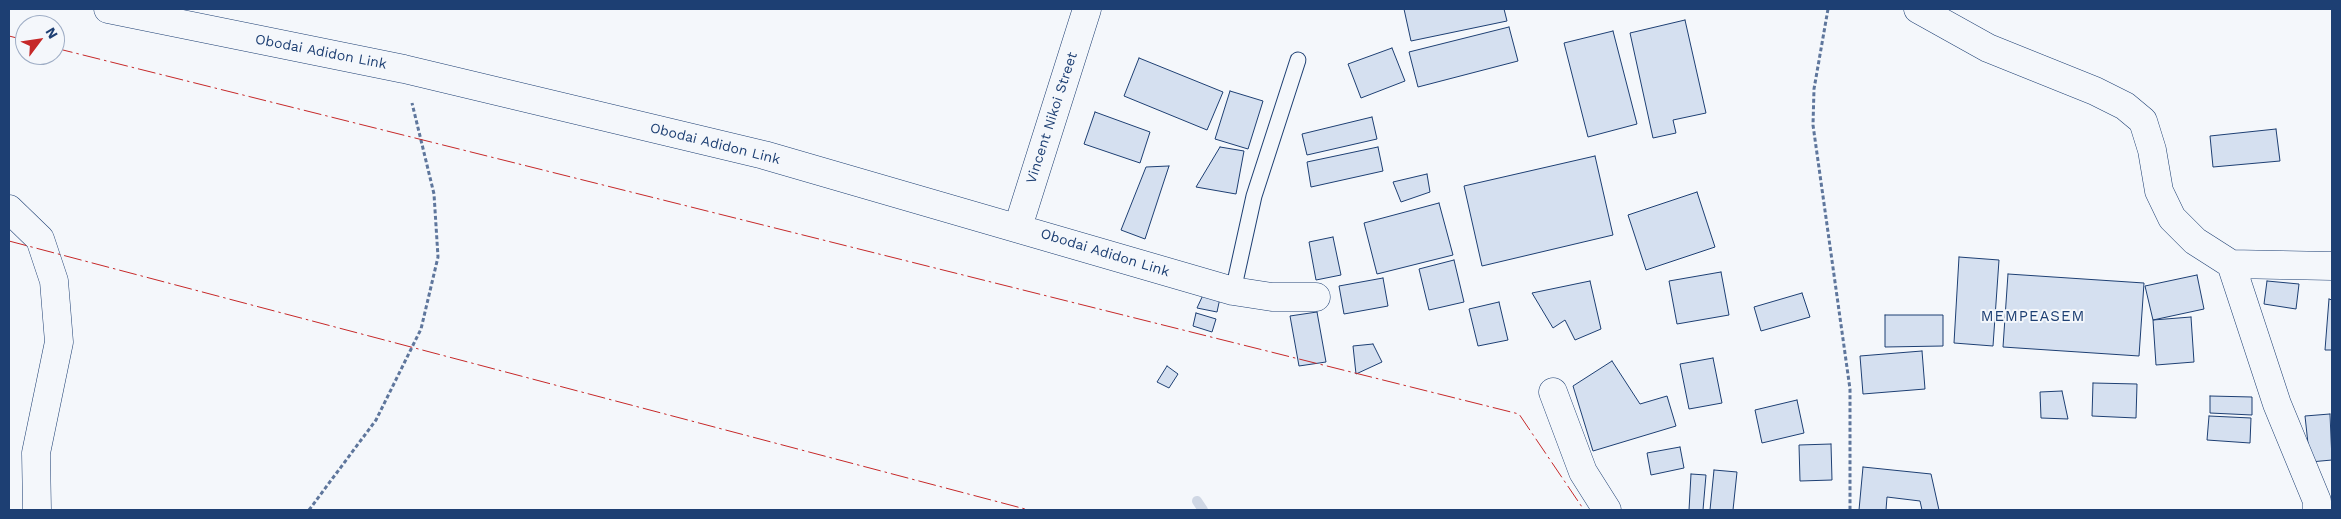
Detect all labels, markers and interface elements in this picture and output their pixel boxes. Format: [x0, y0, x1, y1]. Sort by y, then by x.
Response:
north arrow [15, 15, 65, 65]
text: N [42, 24, 62, 41]
street label: Obodai Adidon Link [254, 31, 388, 73]
street label: Vincent Nikoi Street [1023, 50, 1081, 186]
street label: Obodai Adidon Link [648, 120, 782, 168]
street label: Obodai Adidon Link [1039, 225, 1171, 281]
district label: MEMPEASEM [1980, 308, 2086, 326]

